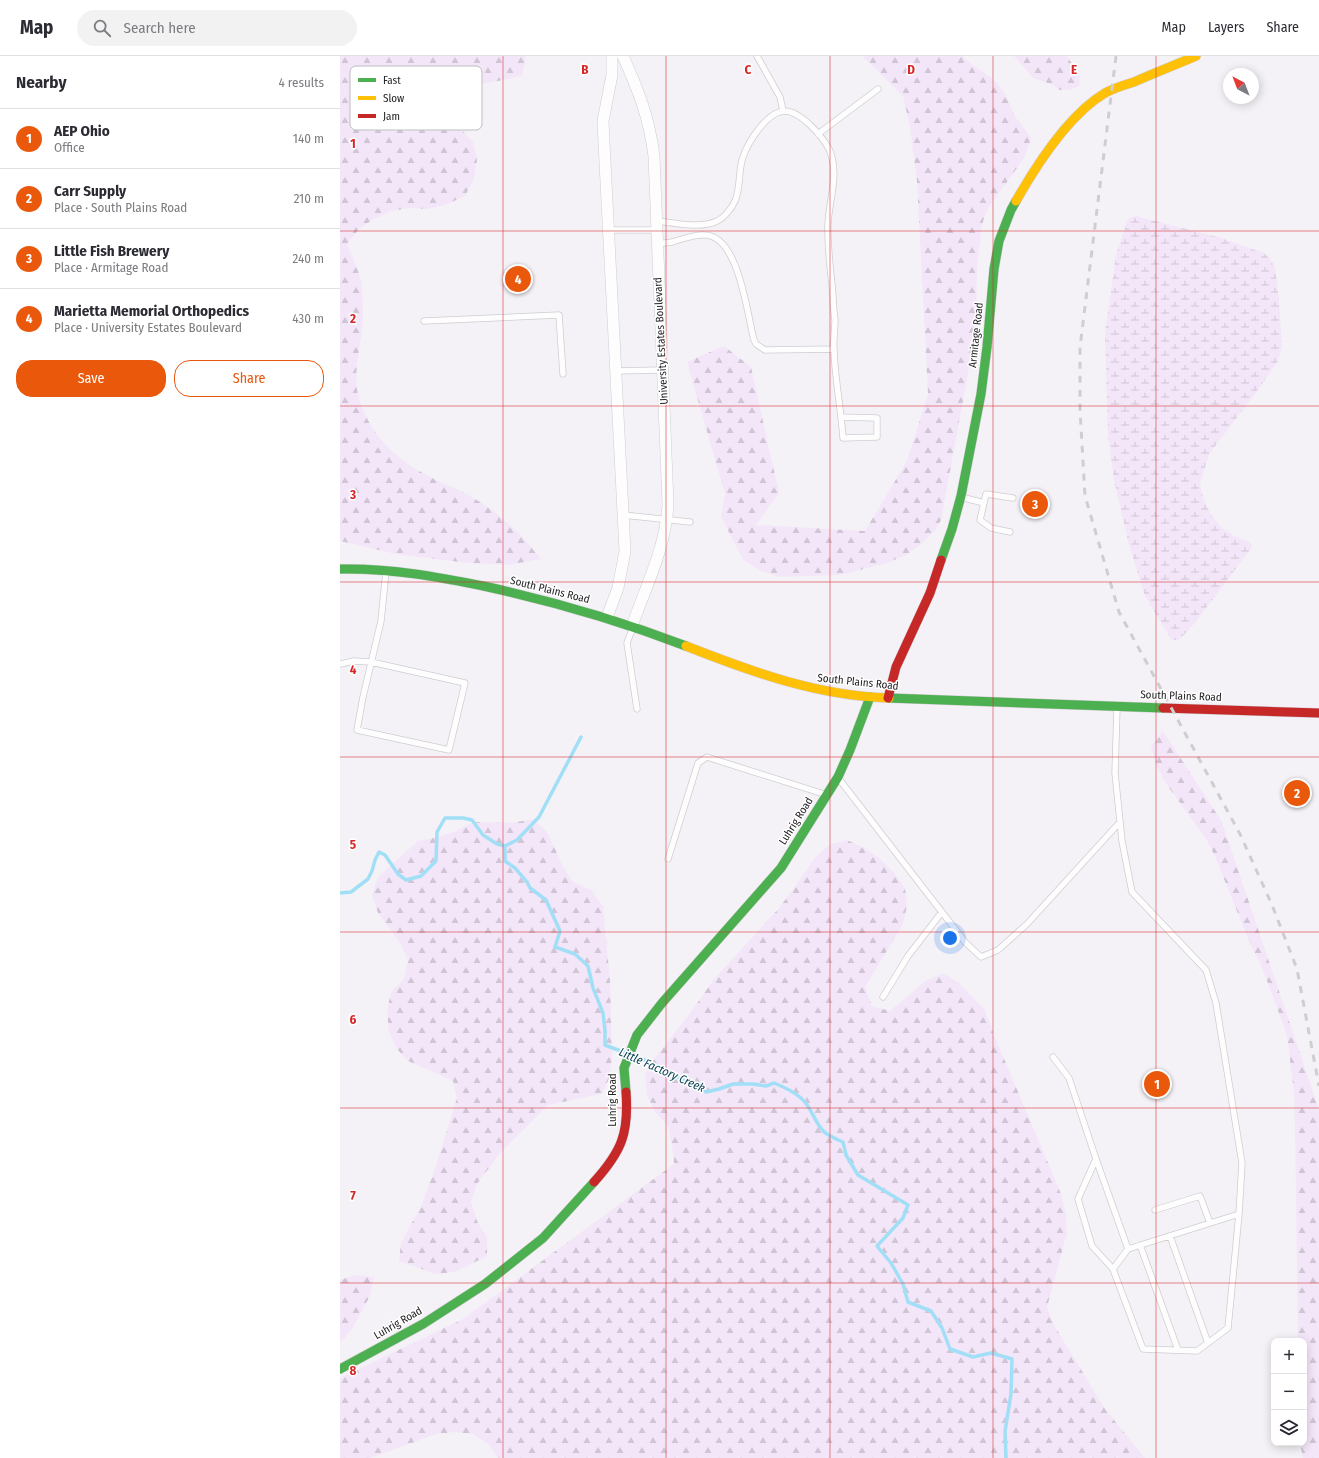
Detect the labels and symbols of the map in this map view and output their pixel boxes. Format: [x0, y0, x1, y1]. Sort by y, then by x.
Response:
text: B [581, 62, 589, 77]
text: C [745, 62, 752, 77]
text: D [907, 62, 915, 77]
text: E [1071, 62, 1077, 77]
legend [350, 66, 482, 130]
north arrow [1223, 68, 1259, 104]
text: Fast [383, 74, 401, 87]
text: Slow [383, 92, 404, 105]
text: Jam [383, 110, 400, 123]
text: 1 [350, 136, 356, 151]
pin: 4 [505, 264, 531, 294]
street label: University Estates Boulevard [651, 277, 671, 405]
street label: Armitage Road [966, 302, 986, 368]
text: 2 [349, 311, 356, 326]
text: 3 [349, 487, 356, 502]
pin: 3 [1022, 489, 1048, 519]
street label: South Plains Road [509, 574, 591, 606]
text: 4 [350, 662, 357, 677]
street label: South Plains Road [817, 671, 899, 693]
street label: South Plains Road [1140, 688, 1222, 704]
pin: 2 [1284, 778, 1310, 808]
street label: Luhrig Road [776, 795, 816, 847]
text: 5 [350, 837, 356, 852]
your location [940, 928, 960, 948]
text: 6 [350, 1012, 357, 1027]
water label: Little Factory Creek [617, 1045, 707, 1095]
pin: 1 [1144, 1069, 1170, 1099]
street label: Luhrig Road [606, 1073, 619, 1127]
text: 7 [350, 1188, 356, 1203]
street label: Luhrig Road [372, 1304, 424, 1342]
text: 8 [350, 1363, 357, 1378]

